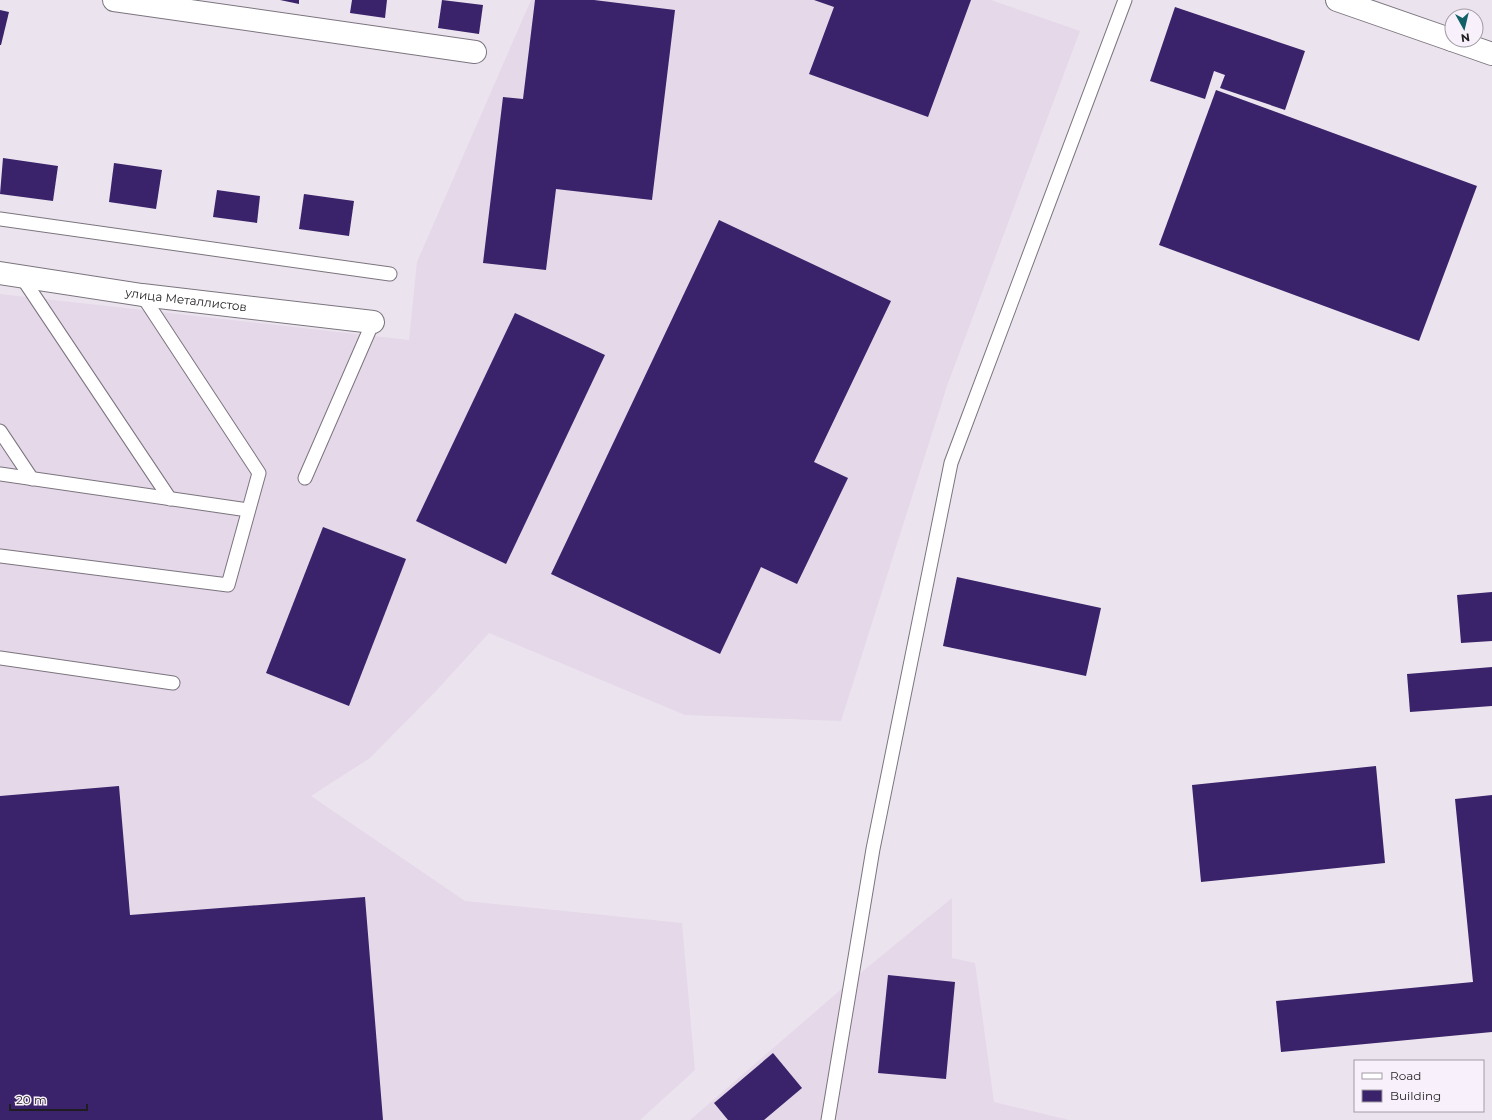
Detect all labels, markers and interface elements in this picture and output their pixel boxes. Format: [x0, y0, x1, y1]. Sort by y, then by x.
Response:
north arrow [1444, 8, 1484, 48]
text: N [1460, 30, 1471, 45]
street label: улица Металлистов [123, 284, 248, 314]
legend [1354, 1060, 1484, 1112]
text: Road [1390, 1068, 1421, 1083]
scale bar [10, 1086, 87, 1112]
text: Building [1390, 1088, 1441, 1103]
text: 20 m [16, 1092, 47, 1107]

